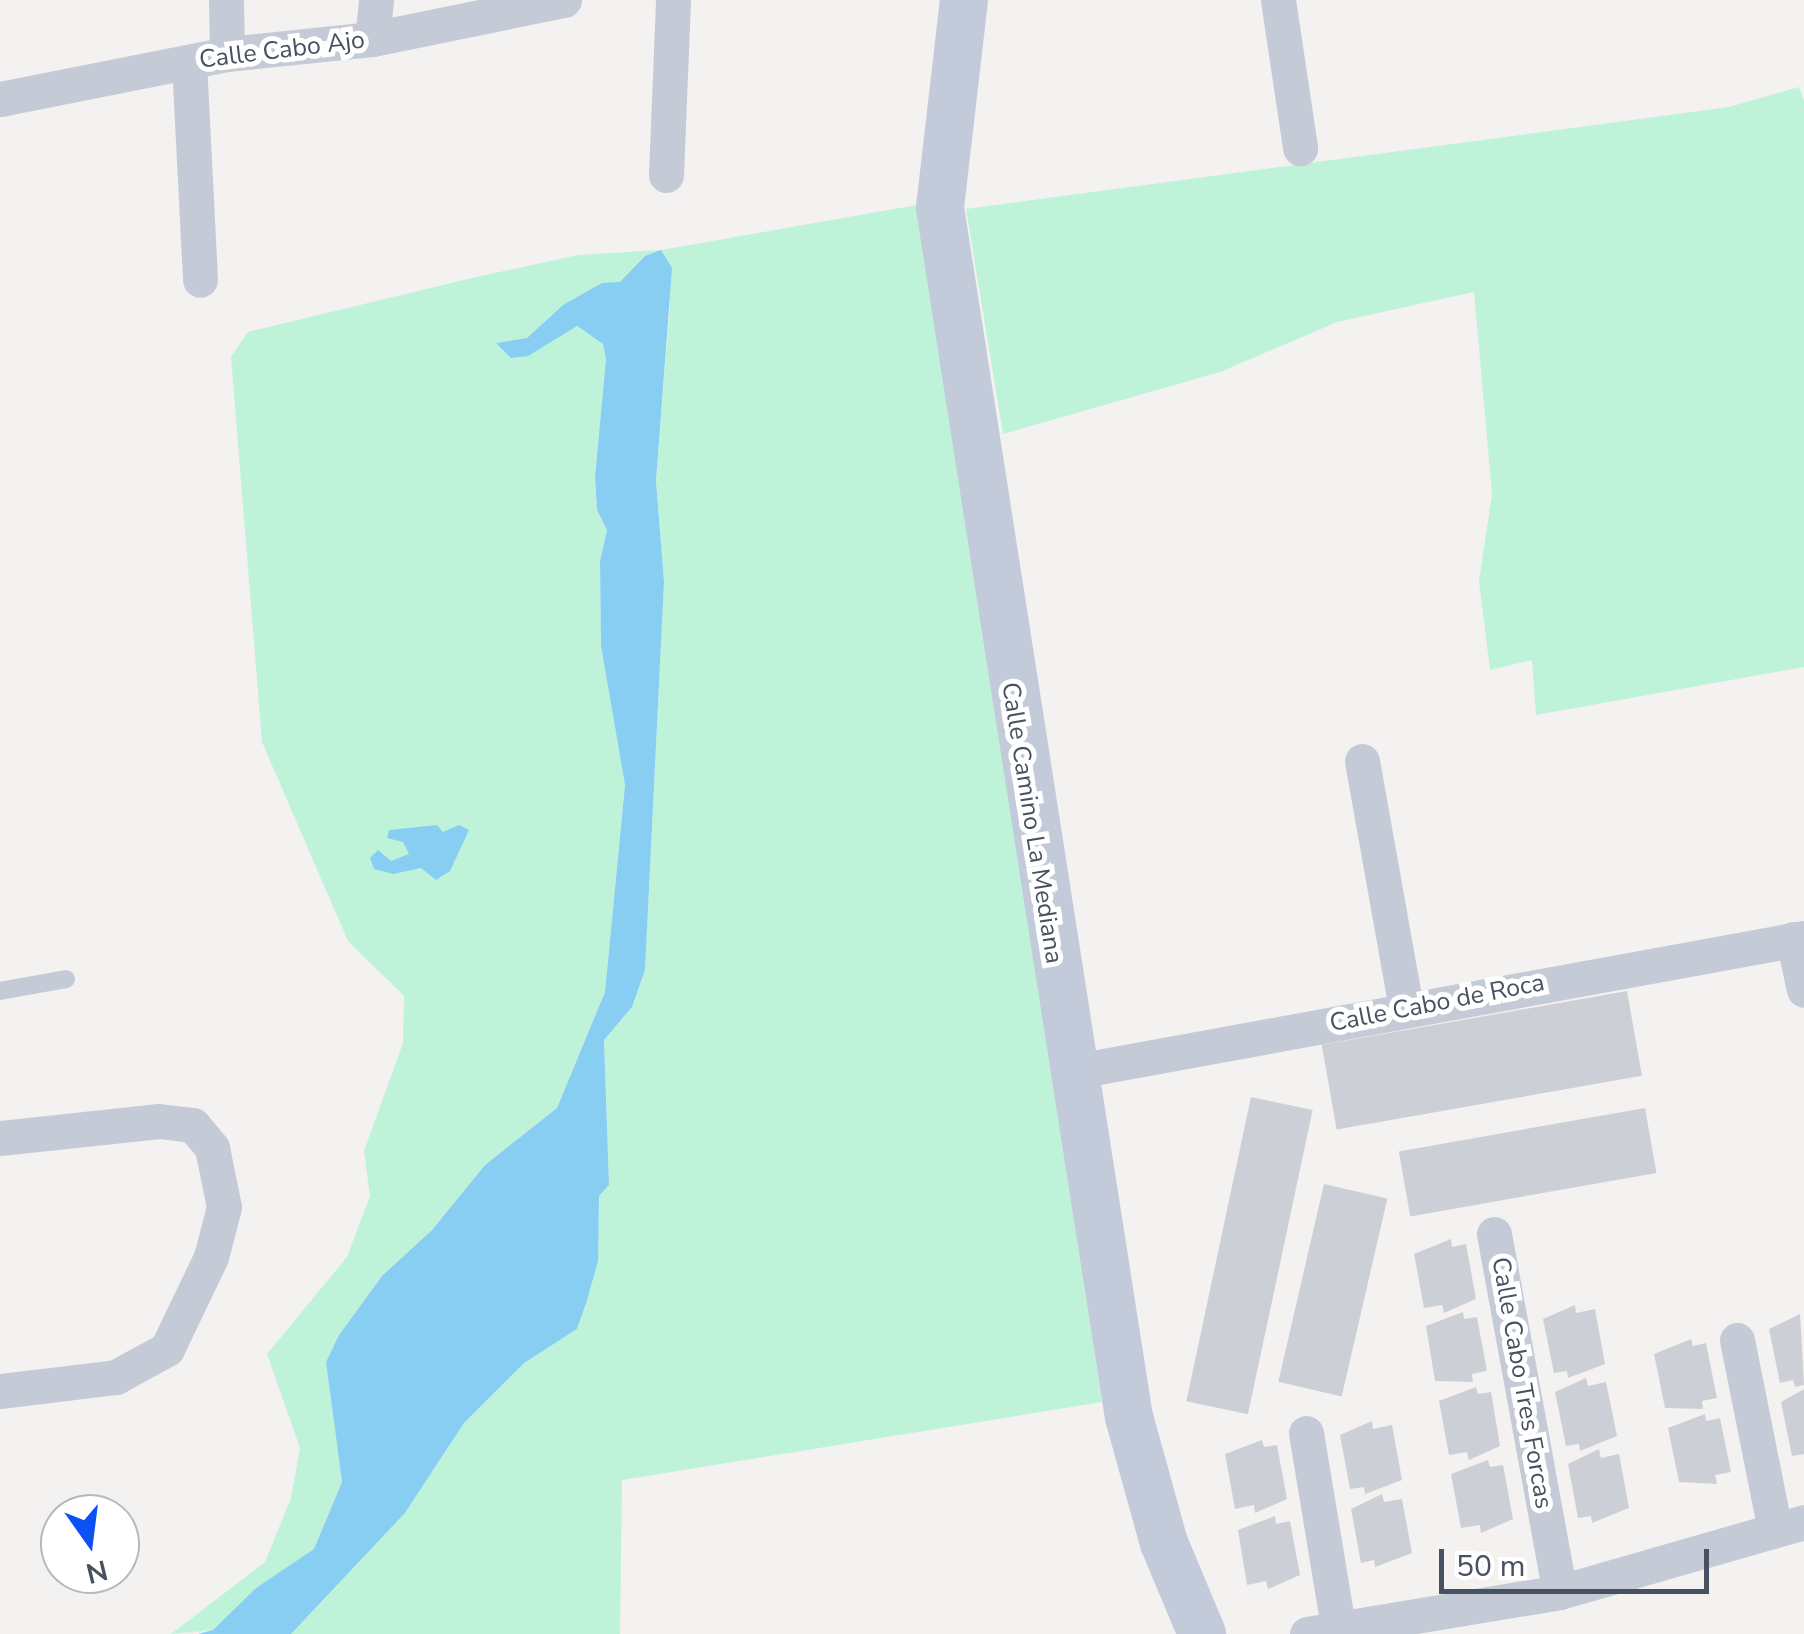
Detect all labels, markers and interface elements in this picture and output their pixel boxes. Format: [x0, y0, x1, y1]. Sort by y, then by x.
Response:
street label: Calle Cabo Ajo [197, 25, 367, 75]
street label: Calle Camino La Mediana [995, 680, 1069, 966]
street label: Calle Cabo de Roca [1327, 967, 1547, 1039]
street label: Calle Cabo Tres Forcas [1485, 1255, 1559, 1511]
north arrow [40, 1494, 140, 1594]
scale bar [1444, 1529, 1714, 1591]
text: 50 m [1456, 1546, 1525, 1587]
text: N [82, 1550, 112, 1592]

